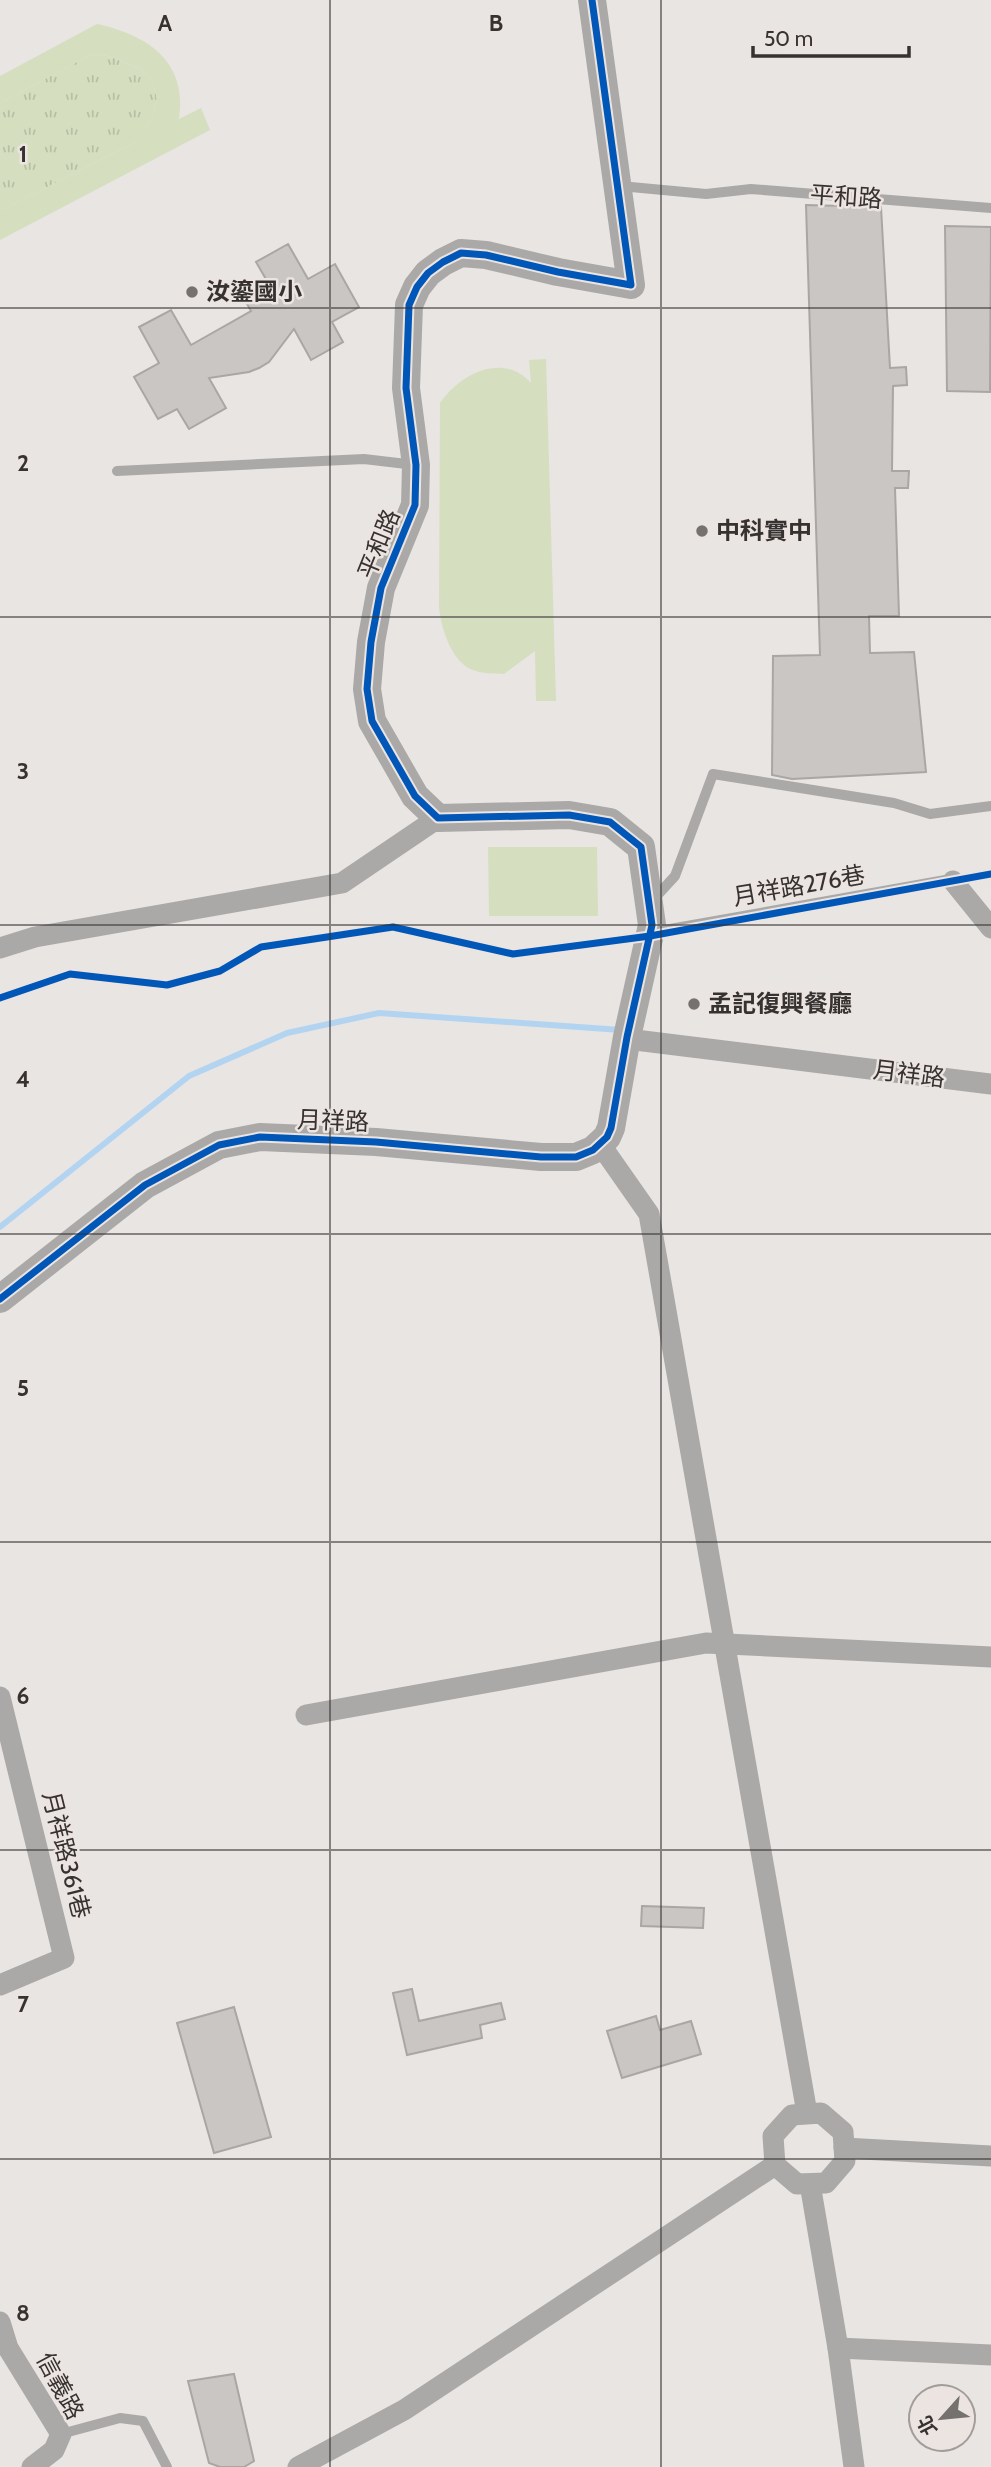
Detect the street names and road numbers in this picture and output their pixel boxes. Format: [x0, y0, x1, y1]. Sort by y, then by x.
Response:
street label: 平和路 [809, 180, 883, 213]
street label: 平和路 [352, 505, 405, 583]
street label: 月祥路276巷 [731, 860, 867, 911]
street label: 月祥路 [872, 1055, 947, 1092]
street label: 月祥路 [297, 1105, 370, 1136]
street label: 月祥路361巷 [37, 1788, 96, 1922]
street label: 信義路 [31, 2347, 90, 2424]

